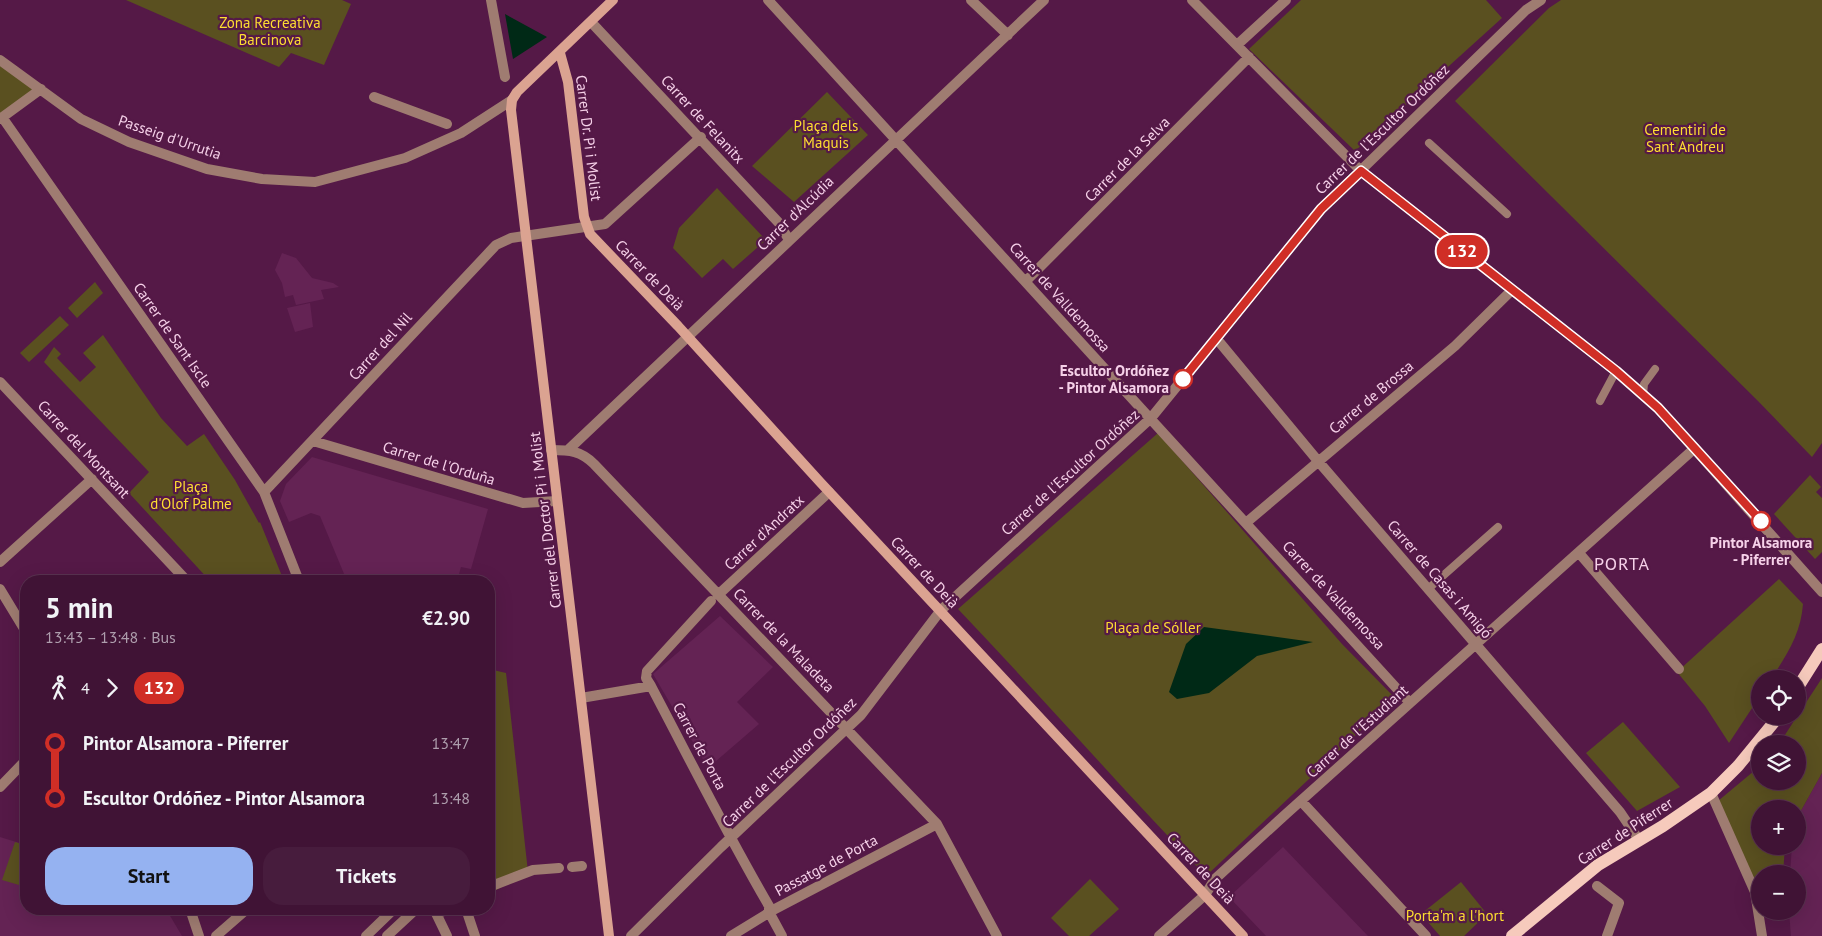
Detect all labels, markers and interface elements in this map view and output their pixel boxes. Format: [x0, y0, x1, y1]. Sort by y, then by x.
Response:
park label: Zona Recreativa Barcinova [219, 13, 321, 49]
street label: Carrer de l'Escultor Ordóñez [1311, 60, 1453, 198]
street label: Carrer de Felanitx [657, 71, 749, 167]
street label: Carrer Dr. Pi i Molist [572, 74, 606, 202]
street label: Passeig d'Urrutia [116, 111, 224, 163]
street label: Carrer de la Selva [1080, 112, 1174, 206]
park label: Plaça dels Maquis [794, 116, 858, 152]
park label: Cementiri de Sant Andreu [1644, 120, 1726, 156]
street label: Carrer d'Alcúdia [753, 172, 837, 254]
line badge: 132 [1433, 235, 1491, 267]
street label: Carrer de Deià [611, 236, 689, 314]
street label: Carrer de Valldemossa [1005, 238, 1115, 356]
text: 132 [1447, 239, 1477, 262]
street label: Carrer de Sant Iscle [130, 279, 216, 391]
street label: Carrer del Nil [344, 308, 416, 384]
street label: Carrer de Brossa [1325, 356, 1417, 438]
place label: Escultor Ordóñez - Pintor Alsamora [1058, 361, 1169, 397]
marker: Escultor Ordóñez - Pintor Alsamora [1173, 369, 1193, 389]
street label: Carrer del Montsant [34, 396, 134, 502]
street label: Carrer de l'Escultor Ordóñez [997, 405, 1143, 539]
street label: Carrer del Doctor Pi i Molist [525, 431, 565, 609]
street label: Carrer de l'Orduña [380, 437, 498, 489]
park label: Plaça d'Olof Palme [150, 477, 232, 513]
street label: Carrer d'Andratx [720, 490, 808, 574]
marker: Pintor Alsamora - Piferrer [1751, 511, 1771, 531]
street label: Carrer de Casas i Amigó [1383, 516, 1497, 642]
street label: Carrer de Deià [887, 532, 963, 612]
place label: Pintor Alsamora - Piferrer [1710, 533, 1812, 569]
street label: Carrer de Valldemossa [1279, 537, 1389, 653]
district label: PORTA [1594, 552, 1650, 575]
street label: Carrer de la Maladeta [729, 584, 839, 696]
text: 5 min [45, 589, 113, 626]
text: €2.90 [422, 606, 470, 630]
park label: Plaça de Sóller [1105, 618, 1201, 637]
text: 13:43 – 13:48 · Bus [45, 627, 176, 647]
map controls [1751, 670, 1806, 920]
button: locate [1751, 670, 1806, 725]
icon: walk [45, 674, 73, 702]
icon: forward [98, 674, 126, 702]
text: 132 [144, 676, 174, 699]
text: 4 [81, 678, 90, 698]
street label: Carrer de l'Estudiant [1302, 680, 1412, 782]
street label: Carrer de l'Escultor Ordóñez [718, 693, 860, 831]
street label: Carrer de Porta [669, 699, 731, 793]
text: Pintor Alsamora - Piferrer [83, 731, 288, 755]
text: 13:47 [432, 733, 470, 753]
button: layers [1751, 735, 1806, 790]
text: Escultor Ordóñez - Pintor Alsamora [83, 786, 365, 810]
text: 13:48 [432, 788, 470, 808]
street label: Carrer de Piferrer [1574, 793, 1676, 869]
button: + [1751, 800, 1806, 855]
street label: Carrer de Deià [1163, 828, 1239, 908]
street label: Passatge de Porta [771, 830, 881, 900]
button: Start [45, 847, 253, 905]
button: Tickets [263, 847, 470, 905]
button: − [1751, 865, 1806, 920]
park label: Porta'm a l'hort [1406, 906, 1504, 925]

